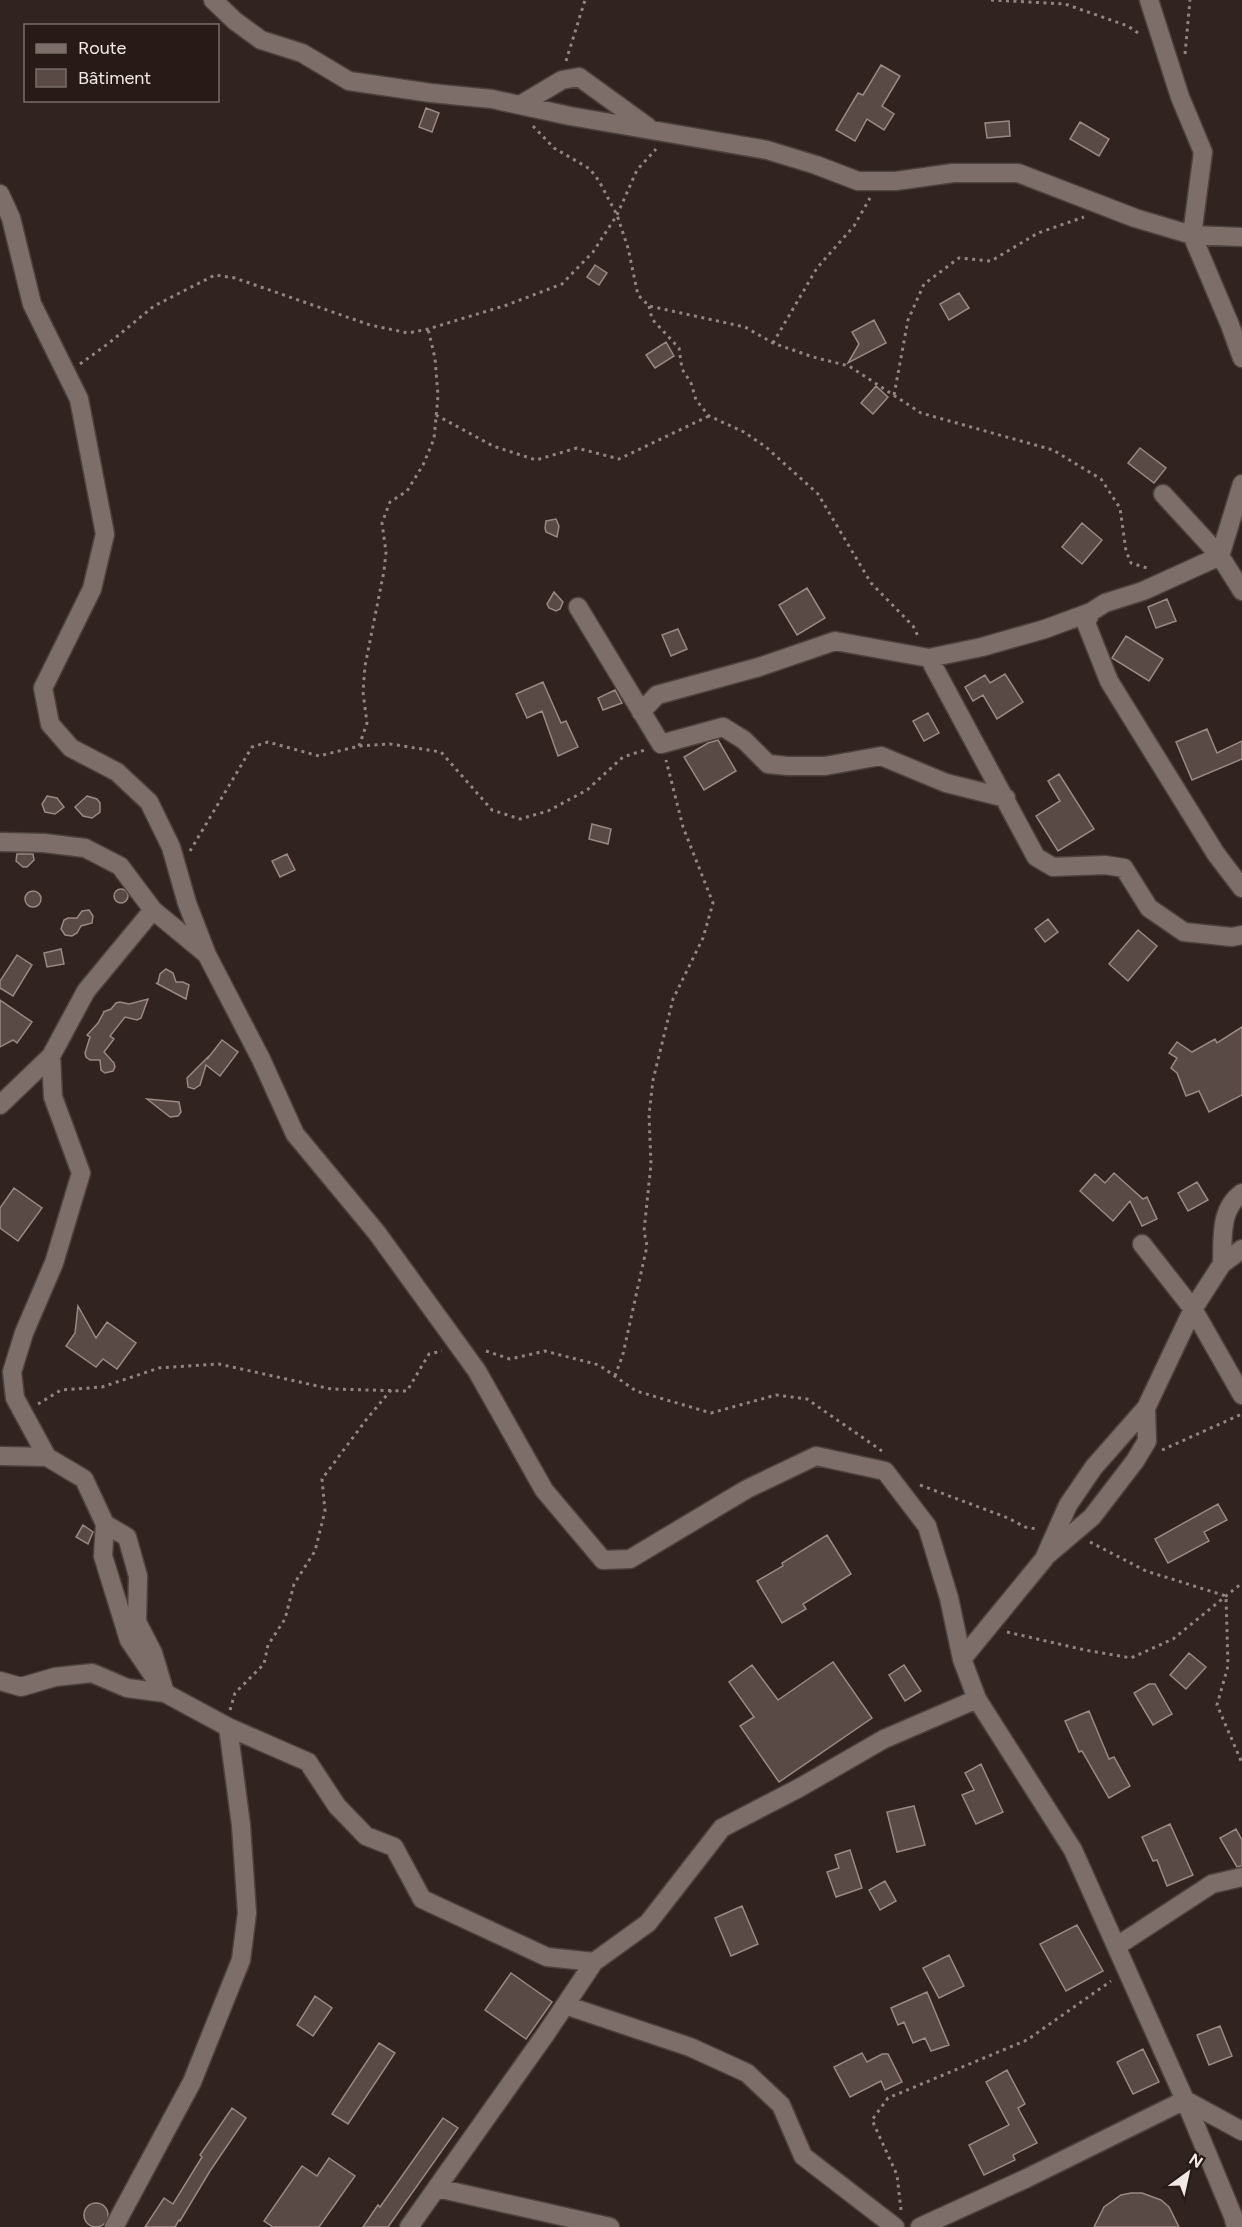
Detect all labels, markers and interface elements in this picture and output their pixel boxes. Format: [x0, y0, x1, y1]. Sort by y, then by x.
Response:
legend [24, 24, 219, 102]
text: Route [78, 37, 127, 59]
text: Bâtiment [78, 67, 151, 89]
north arrow [1158, 2143, 1218, 2203]
text: N [1186, 2150, 1206, 2172]

